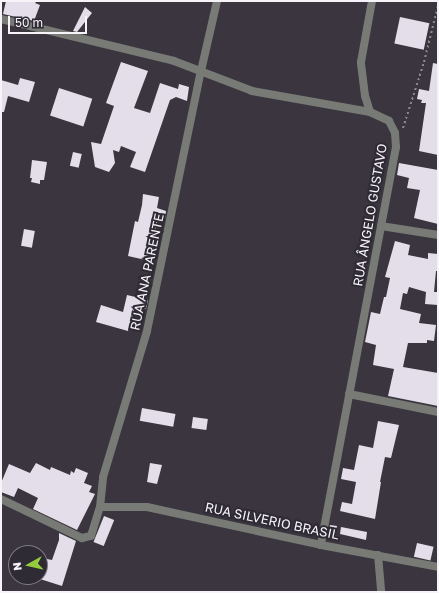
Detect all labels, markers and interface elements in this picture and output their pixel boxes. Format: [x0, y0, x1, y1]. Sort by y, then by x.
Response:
scale bar [10, 8, 89, 34]
text: 50 m [15, 15, 43, 30]
street label: RUA ÂNGELO GUSTAVO [350, 142, 390, 288]
street label: RUA ANA PARENTE [127, 212, 167, 332]
street label: RUA SILVERIO BRASIL [204, 499, 340, 543]
north arrow [8, 545, 48, 585]
text: N [10, 562, 24, 572]

